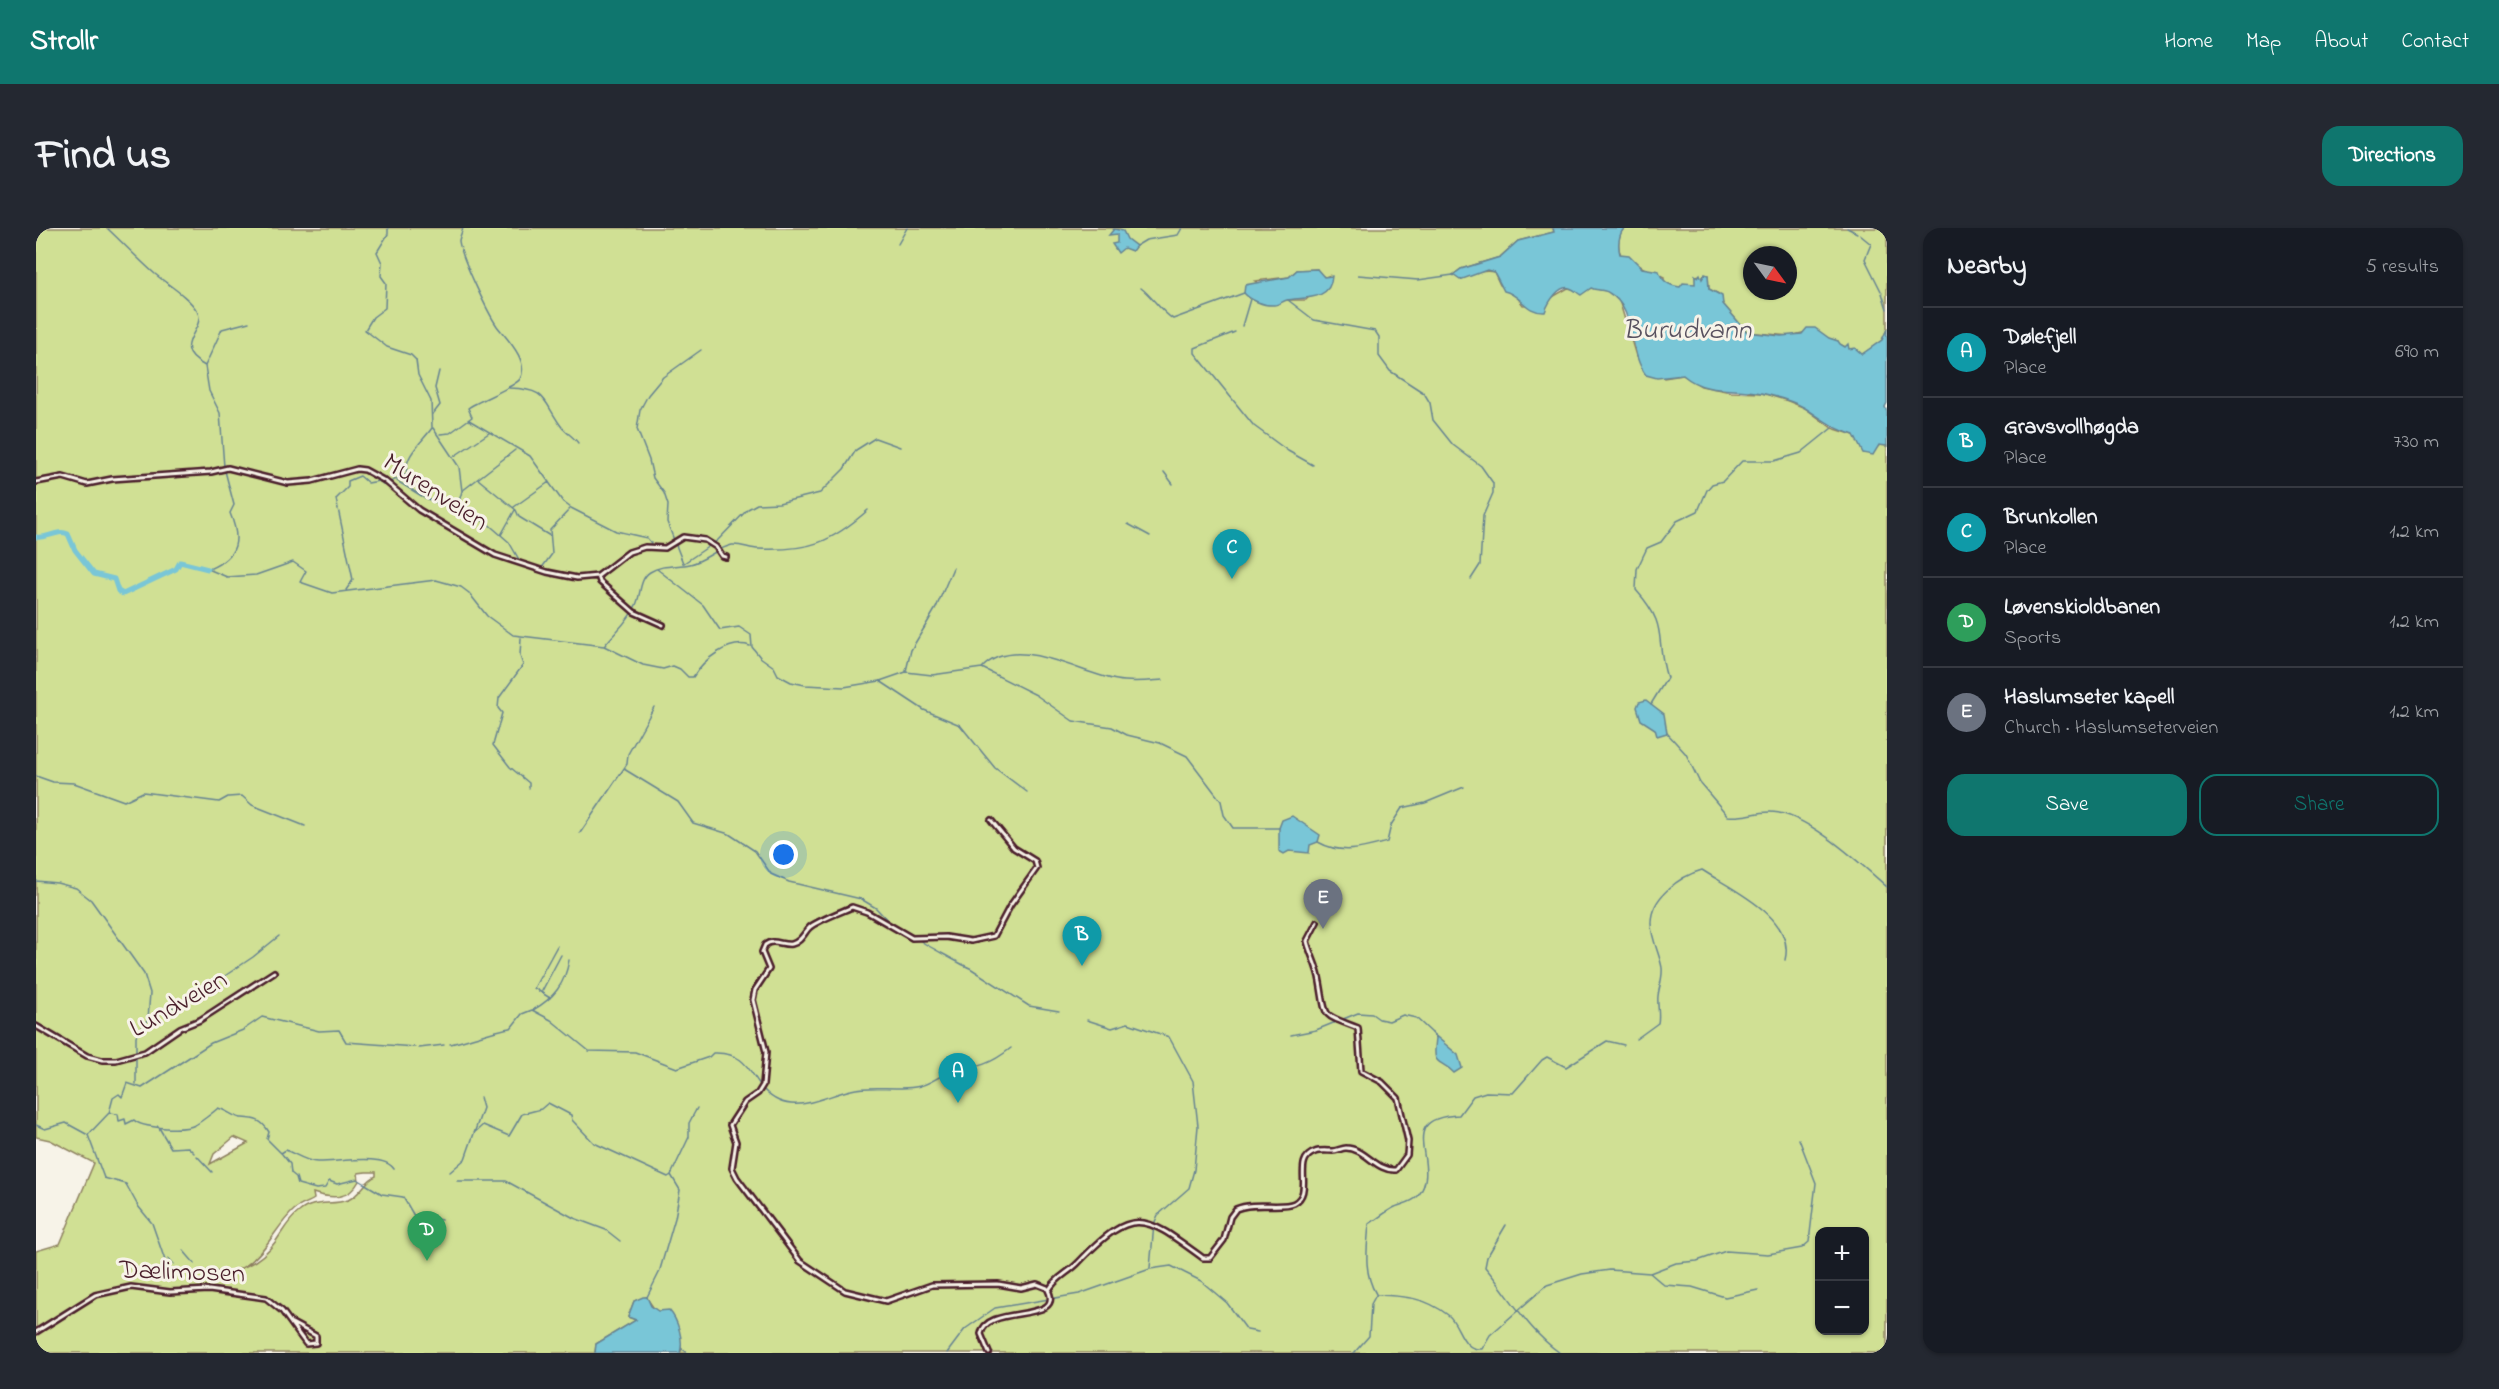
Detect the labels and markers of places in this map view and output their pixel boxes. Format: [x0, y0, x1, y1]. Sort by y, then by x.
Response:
pin: C [1212, 530, 1252, 579]
pin: E [1304, 880, 1342, 929]
pin: B [1062, 916, 1102, 966]
pin: A [938, 1054, 978, 1103]
pin: D [408, 1212, 446, 1261]

